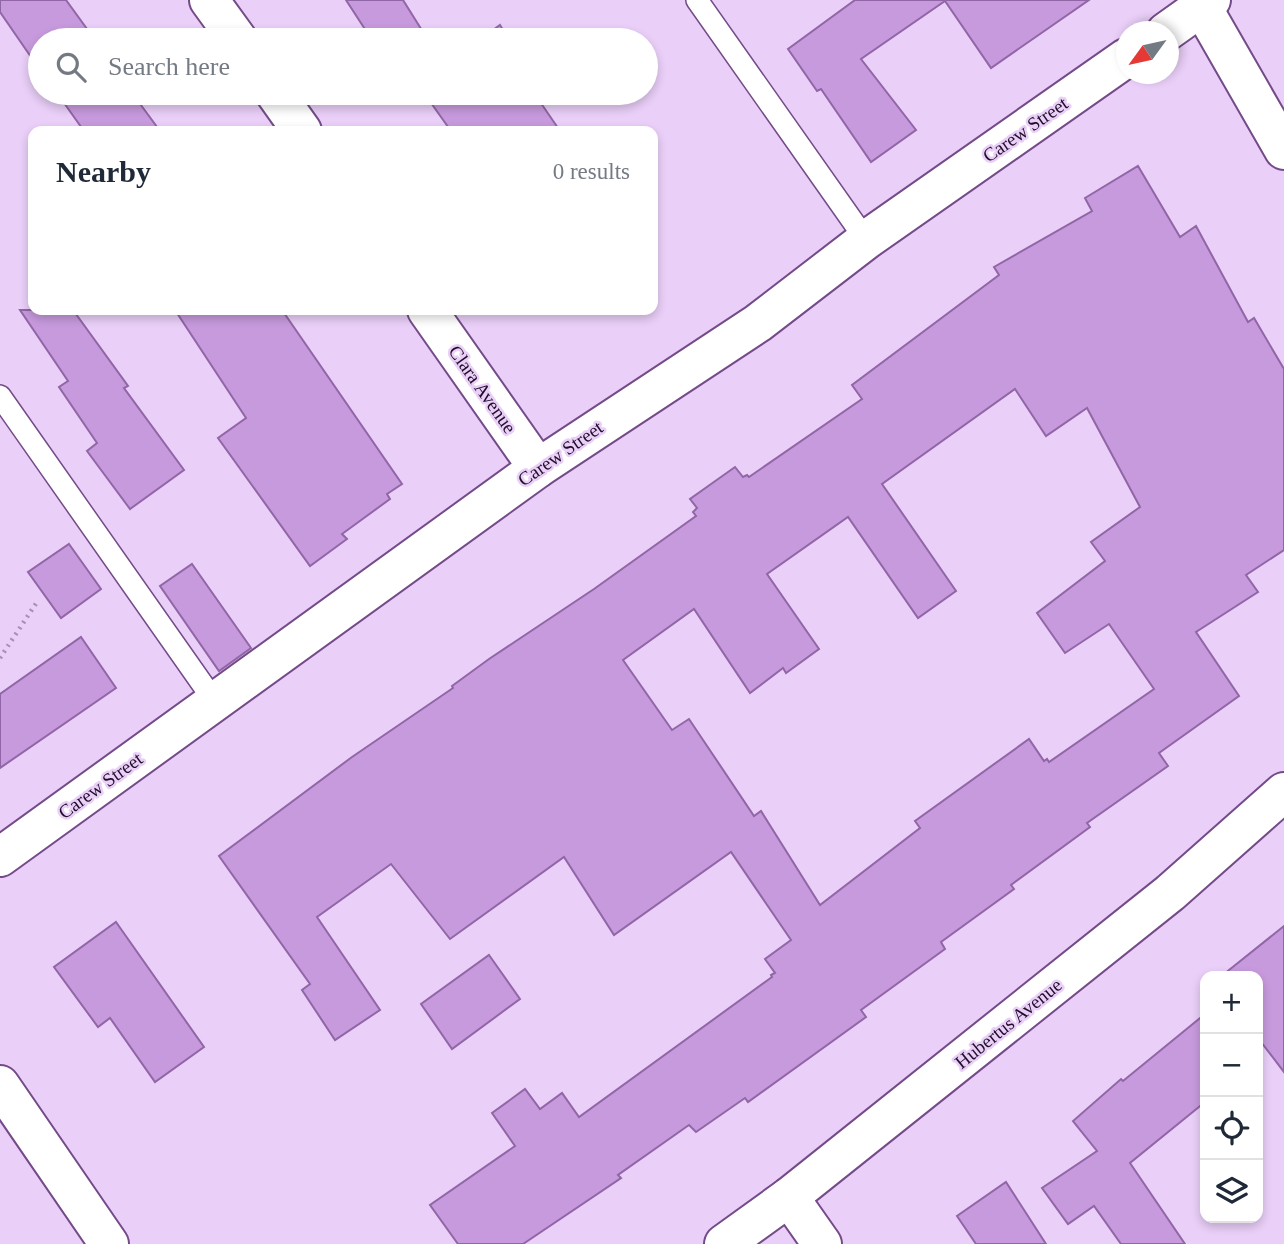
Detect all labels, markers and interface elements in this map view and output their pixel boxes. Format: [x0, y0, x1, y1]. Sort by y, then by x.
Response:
north arrow [1116, 21, 1179, 84]
search box [28, 28, 658, 105]
icon: search [52, 48, 90, 86]
text: Search here [108, 52, 230, 81]
street label: Carew Street [979, 92, 1072, 166]
text: Nearby [56, 155, 151, 188]
text: 0 results [553, 159, 630, 184]
street label: Clara Avenue [445, 341, 521, 437]
street label: Carew Street [514, 416, 607, 490]
street label: Carew Street [54, 747, 147, 823]
map controls [1200, 971, 1263, 1223]
button: + [1200, 971, 1263, 1034]
street label: Hubertus Avenue [951, 974, 1066, 1073]
button: − [1200, 1034, 1263, 1097]
button: locate [1200, 1097, 1263, 1160]
button: layers [1200, 1160, 1263, 1223]

